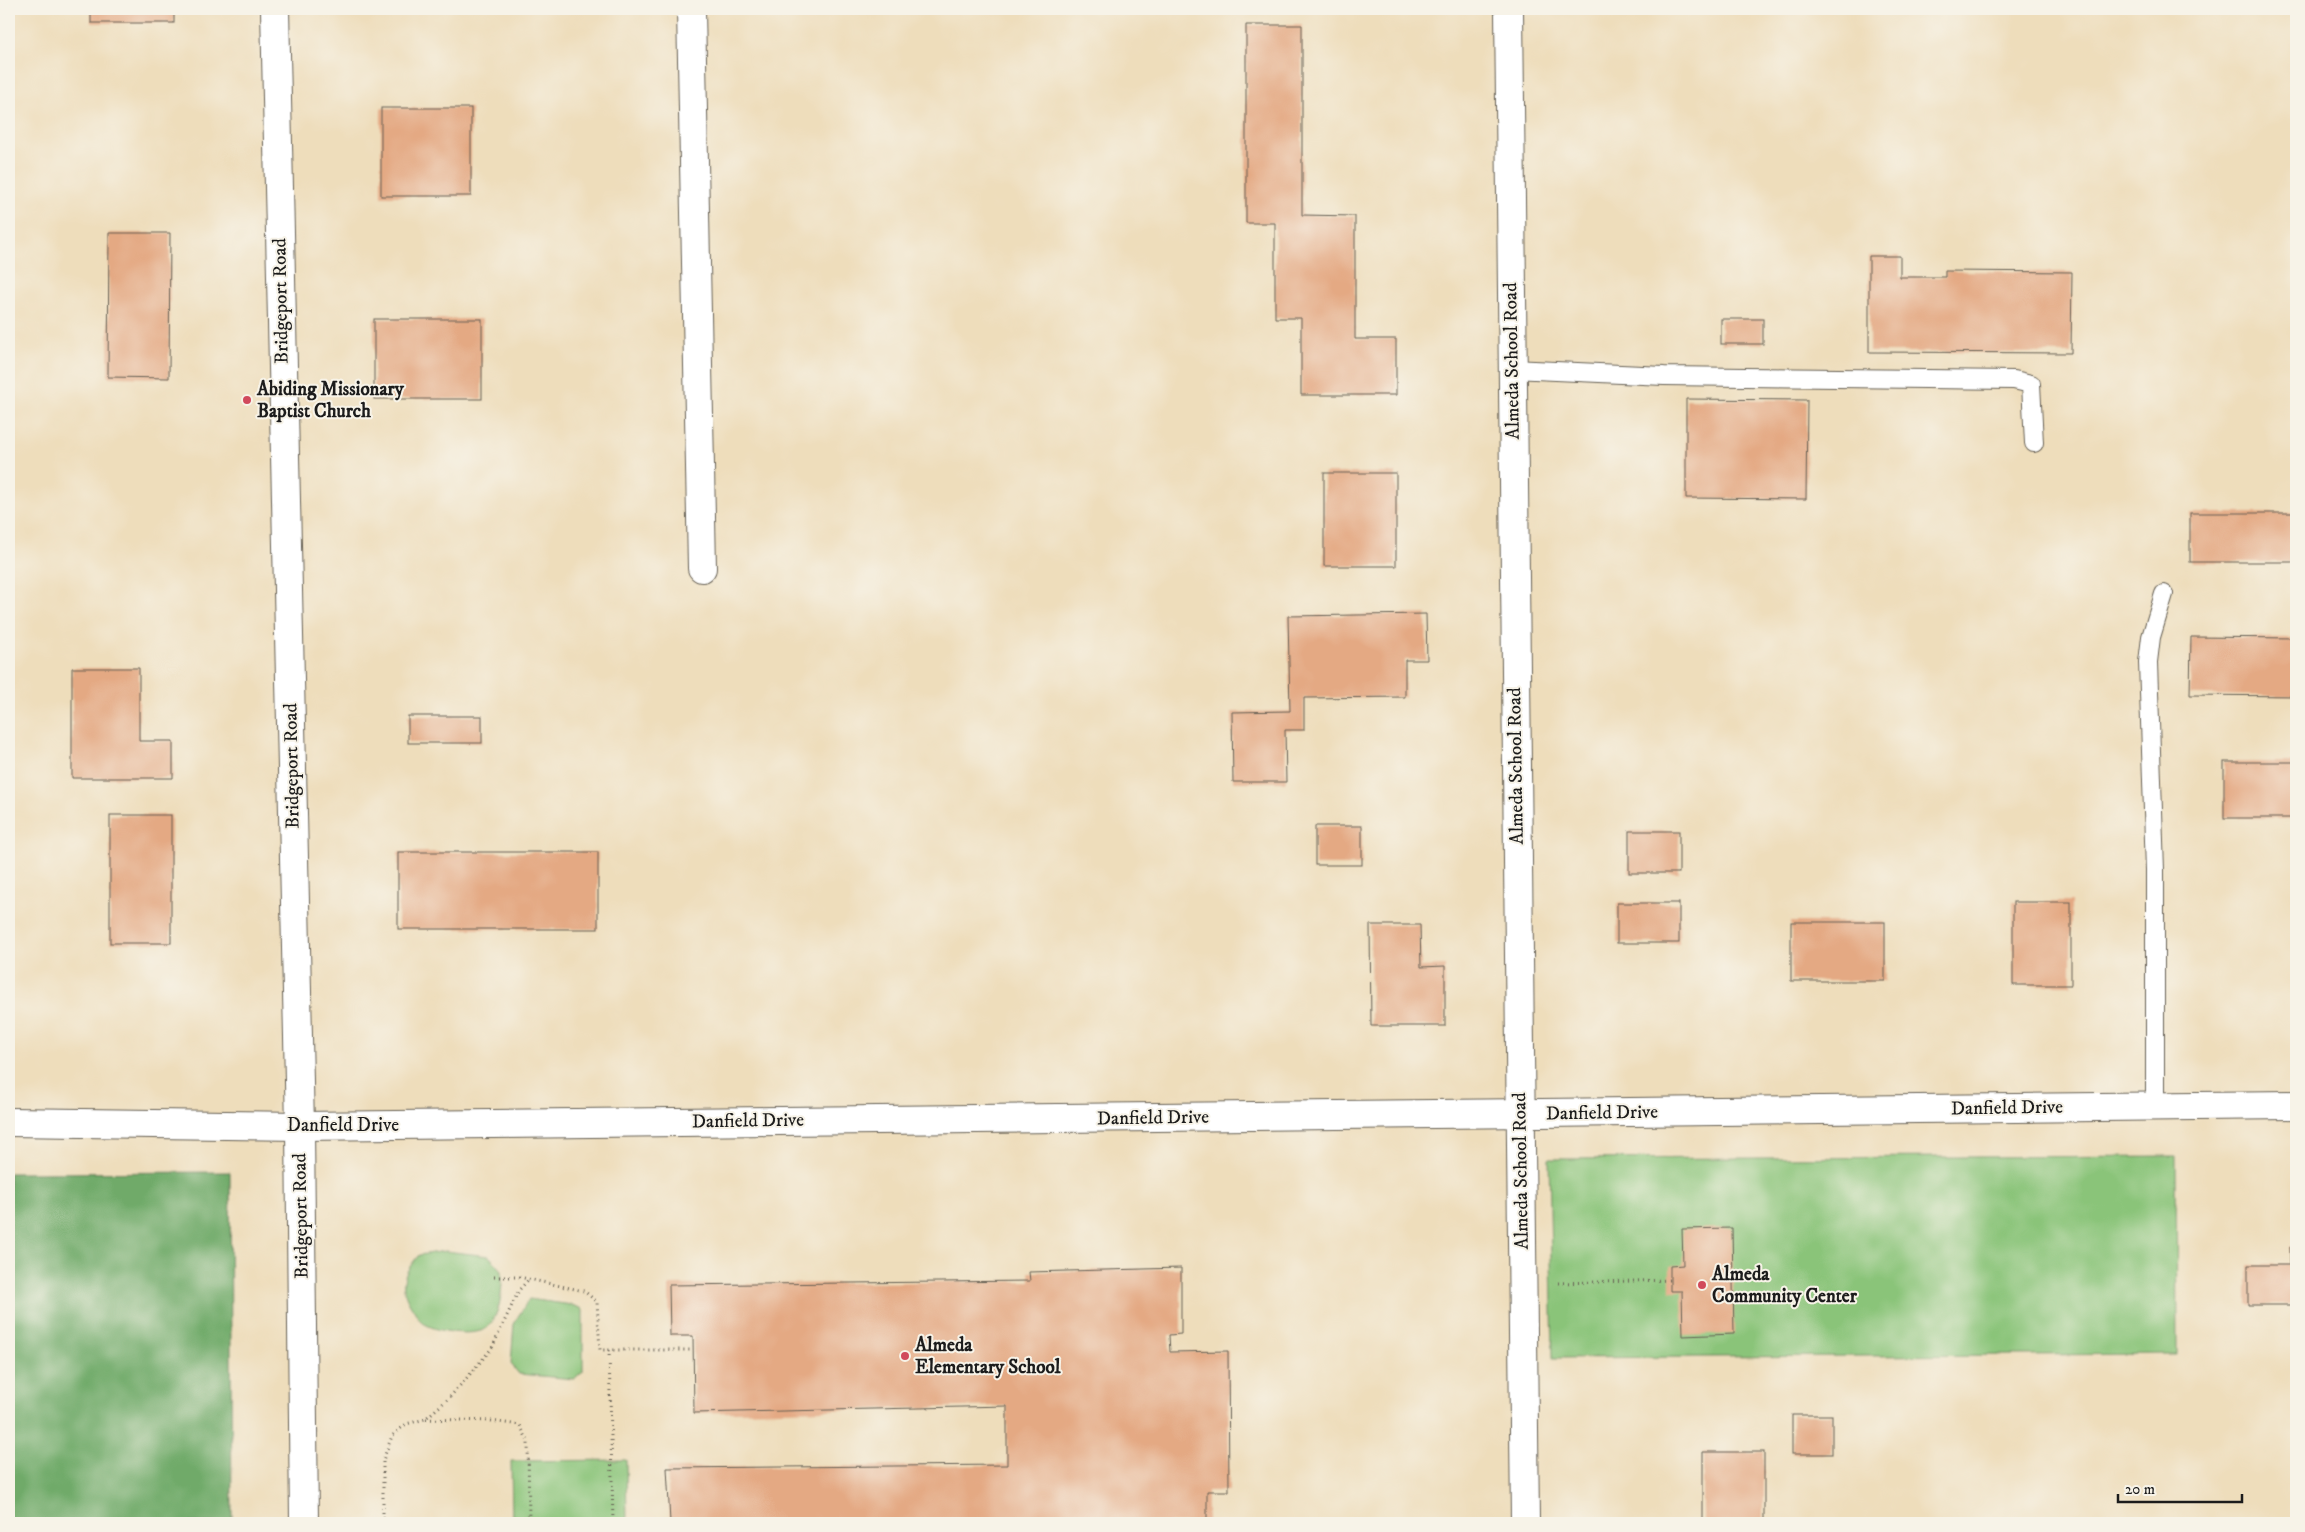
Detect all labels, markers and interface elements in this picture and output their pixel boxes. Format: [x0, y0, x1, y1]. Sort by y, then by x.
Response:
street label: Bridgeport Road [268, 237, 294, 364]
street label: Almeda School Road [1499, 282, 1525, 440]
place label: Abiding Missionary Baptist Church [256, 378, 405, 423]
marker: Abiding Missionary Baptist Church [241, 394, 253, 406]
street label: Almeda School Road [1503, 687, 1529, 845]
street label: Bridgeport Road [279, 702, 305, 829]
street label: Almeda School Road [1508, 1092, 1534, 1250]
street label: Danfield Drive [1951, 1096, 2063, 1120]
street label: Danfield Drive [1546, 1101, 1658, 1125]
street label: Danfield Drive [1097, 1106, 1209, 1130]
street label: Danfield Drive [692, 1109, 804, 1133]
street label: Danfield Drive [287, 1114, 399, 1137]
street label: Bridgeport Road [288, 1152, 314, 1279]
place label: Almeda Community Center [1711, 1263, 1858, 1308]
marker: Almeda Community Center [1696, 1279, 1708, 1291]
place label: Almeda Elementary School [914, 1334, 1061, 1379]
marker: Almeda Elementary School [899, 1350, 911, 1362]
scale bar [2118, 1472, 2241, 1504]
text: 20 m [2125, 1480, 2155, 1499]

